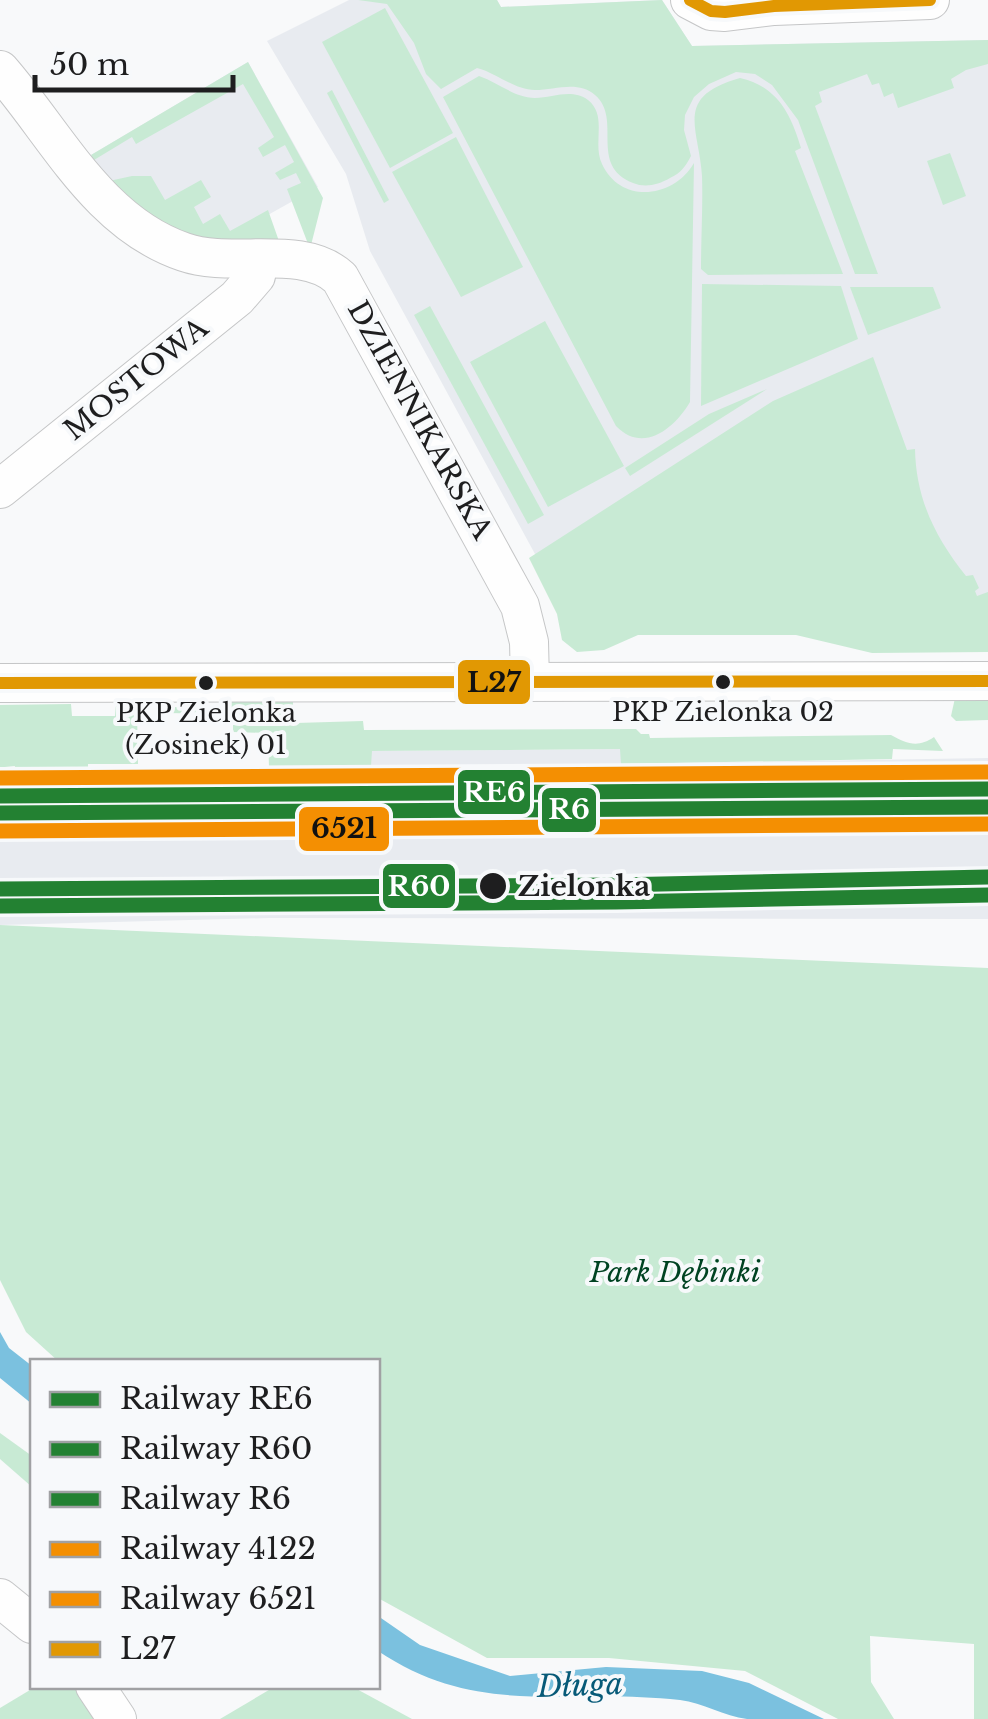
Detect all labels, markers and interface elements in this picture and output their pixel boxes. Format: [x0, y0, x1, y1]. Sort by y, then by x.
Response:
scale bar [35, 30, 232, 92]
text: 50 m [50, 46, 129, 83]
street label: DZIENNIKARSKA [340, 295, 500, 546]
street label: MOSTOWA [57, 310, 215, 448]
line badge: L27 [456, 658, 532, 706]
text: L27 [467, 665, 521, 700]
marker: PKP Zielonka 02 [713, 672, 733, 692]
marker: PKP Zielonka (Zosinek) 01 [196, 673, 216, 693]
place label: PKP Zielonka 02 [612, 696, 834, 728]
place label: PKP Zielonka (Zosinek) 01 [116, 697, 297, 761]
line badge: RE6 [456, 768, 532, 816]
text: RE6 [462, 775, 526, 810]
line badge: R6 [540, 786, 598, 834]
text: R6 [548, 792, 590, 827]
line badge: 6521 [297, 805, 391, 853]
text: 6521 [311, 811, 377, 846]
line badge: R60 [381, 862, 457, 910]
text: R60 [388, 869, 450, 904]
place label: Zielonka [518, 869, 650, 904]
marker: Zielonka [477, 870, 509, 902]
park label: Park Dębinki [589, 1255, 761, 1290]
legend [30, 1359, 380, 1689]
text: Railway RE6 [120, 1380, 313, 1417]
text: Railway R60 [120, 1430, 313, 1467]
text: Railway R6 [120, 1480, 291, 1517]
text: Railway 4122 [120, 1530, 316, 1567]
text: Railway 6521 [120, 1580, 316, 1617]
text: L27 [120, 1630, 176, 1667]
water label: Długa [535, 1665, 624, 1705]

